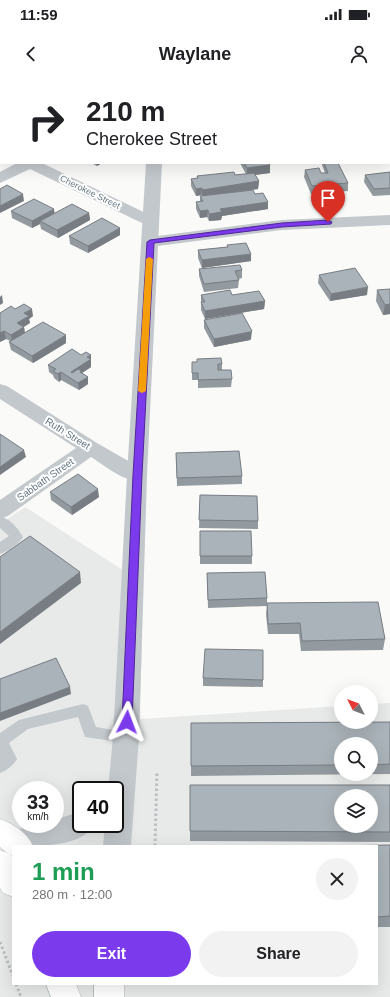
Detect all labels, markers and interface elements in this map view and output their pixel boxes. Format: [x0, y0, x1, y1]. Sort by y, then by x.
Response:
text: 11:59 [20, 6, 58, 23]
icon: back [20, 43, 42, 65]
icon: person [348, 43, 370, 65]
text: Waylane [159, 44, 231, 64]
icon: right [20, 96, 72, 148]
text: 210 m [86, 96, 165, 127]
text: Cherokee Street [86, 129, 217, 149]
street label: Cherokee Street [58, 173, 122, 211]
pin [311, 181, 345, 222]
icon: arrive [317, 187, 339, 209]
street label: Ruth Street [43, 415, 92, 452]
street label: Sabbath Street [15, 456, 76, 503]
north arrow [334, 685, 378, 729]
map controls [334, 685, 378, 833]
position arrow [106, 701, 148, 743]
button: search [334, 737, 378, 781]
speed limit sign: 40 [72, 781, 124, 833]
button: layers [334, 789, 378, 833]
text: 33 [27, 791, 49, 813]
text: km/h [27, 811, 49, 822]
text: 1 min [32, 858, 95, 885]
button: close [316, 858, 358, 900]
text: 280 m · 12:00 [32, 887, 112, 902]
button: Exit [32, 931, 191, 977]
button: Share [199, 931, 358, 977]

